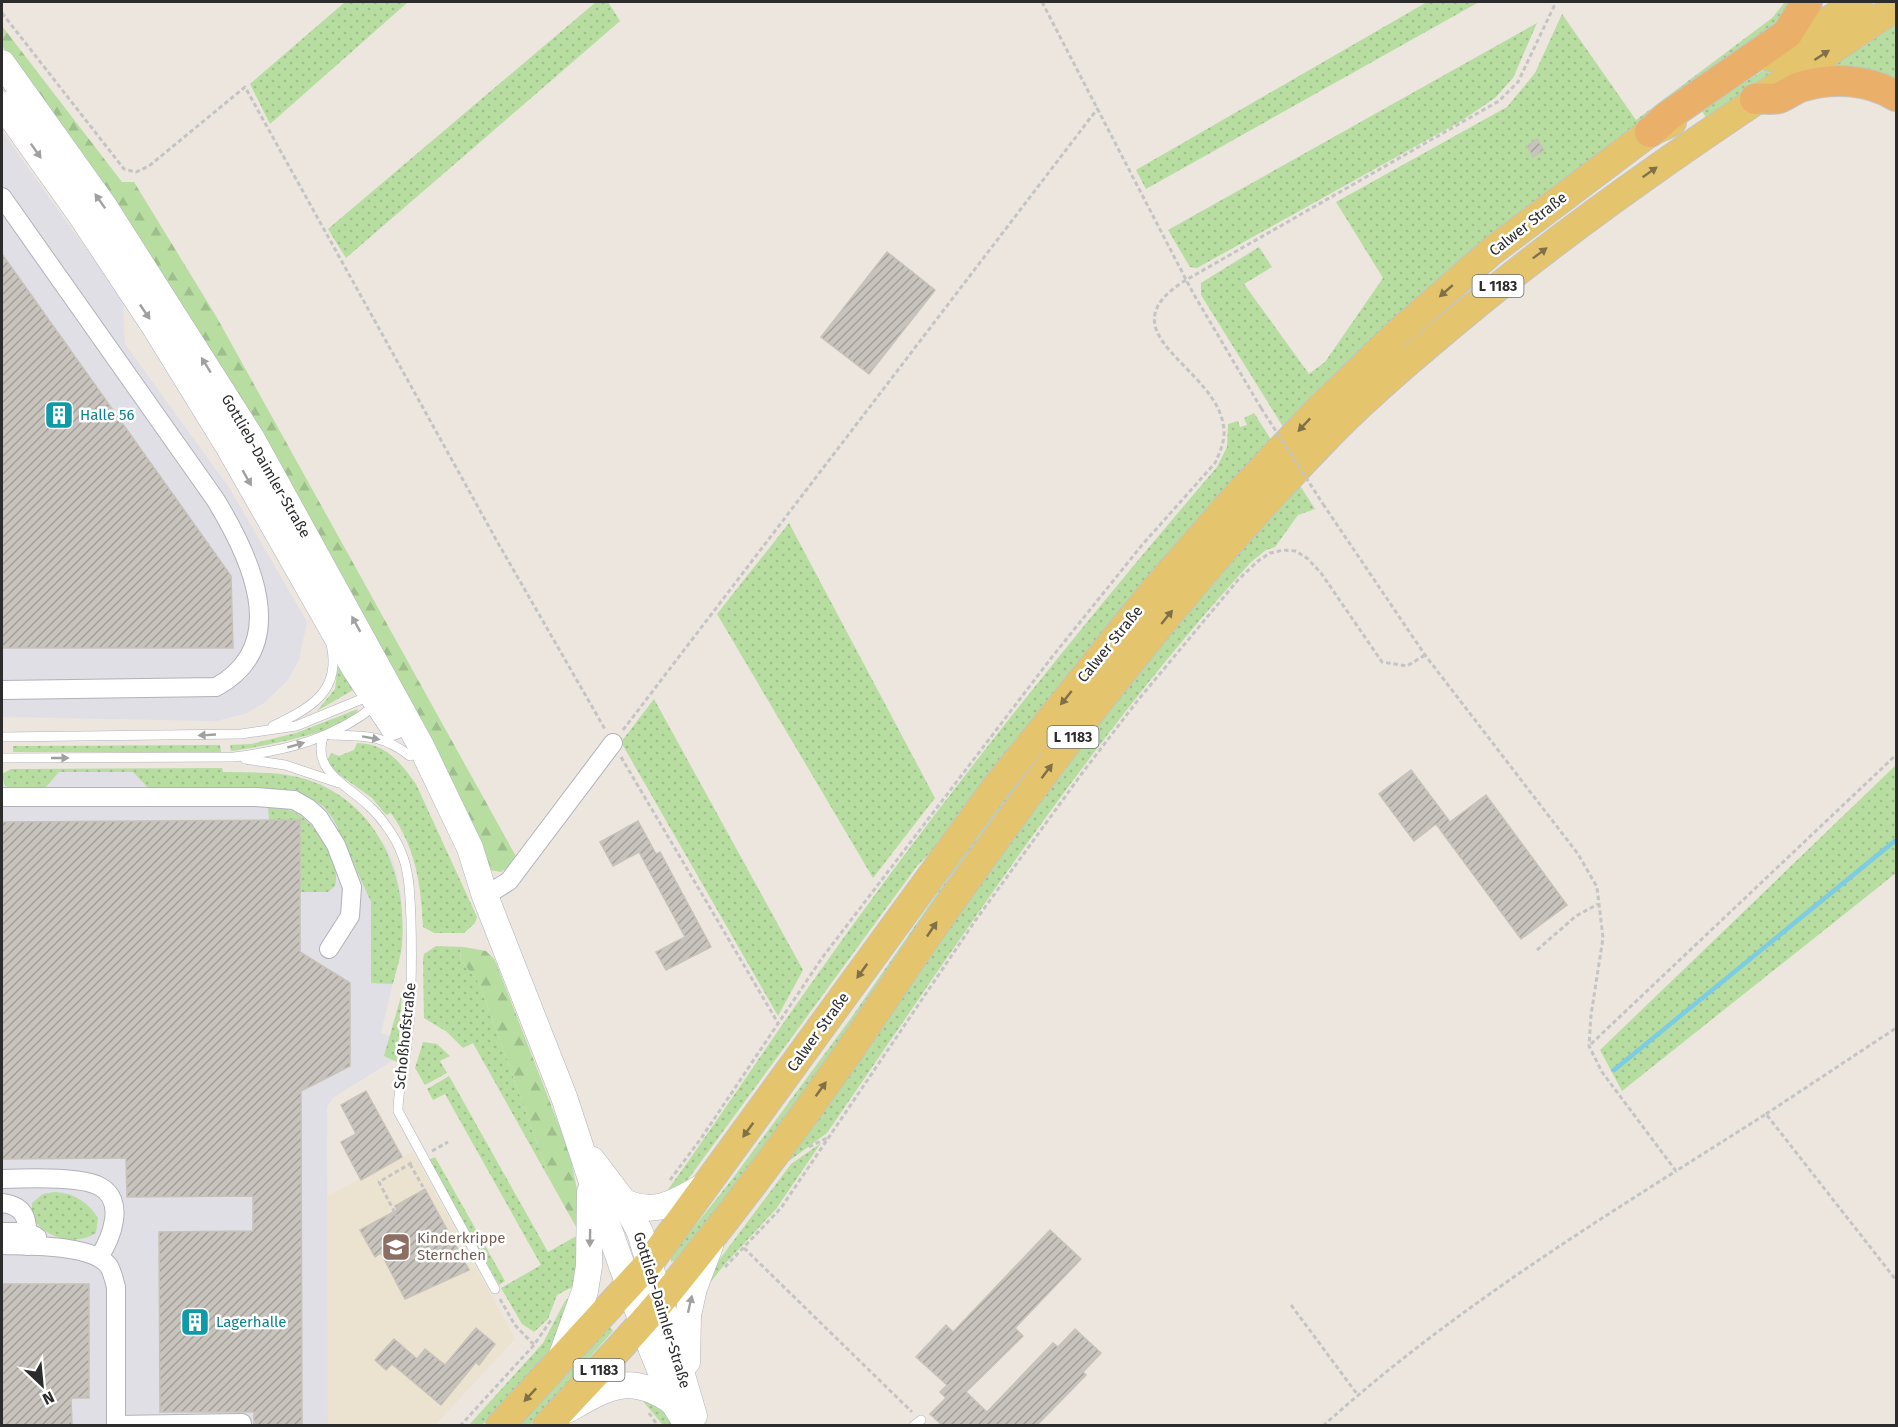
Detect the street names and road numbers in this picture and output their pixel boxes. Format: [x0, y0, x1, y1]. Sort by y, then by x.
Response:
street label: Calwer Straße [1486, 188, 1570, 260]
road number: L 1183 [1472, 275, 1524, 297]
street label: Gottlieb-Daimler-Straße [218, 391, 314, 541]
street label: Calwer Straße [1074, 602, 1146, 686]
road number: L 1183 [1048, 726, 1098, 748]
street label: Schoßhofstraße [390, 982, 420, 1090]
street label: Calwer Straße [783, 989, 853, 1075]
street label: Gottlieb-Daimler-Straße [630, 1230, 694, 1390]
road number: L 1183 [574, 1359, 624, 1381]

